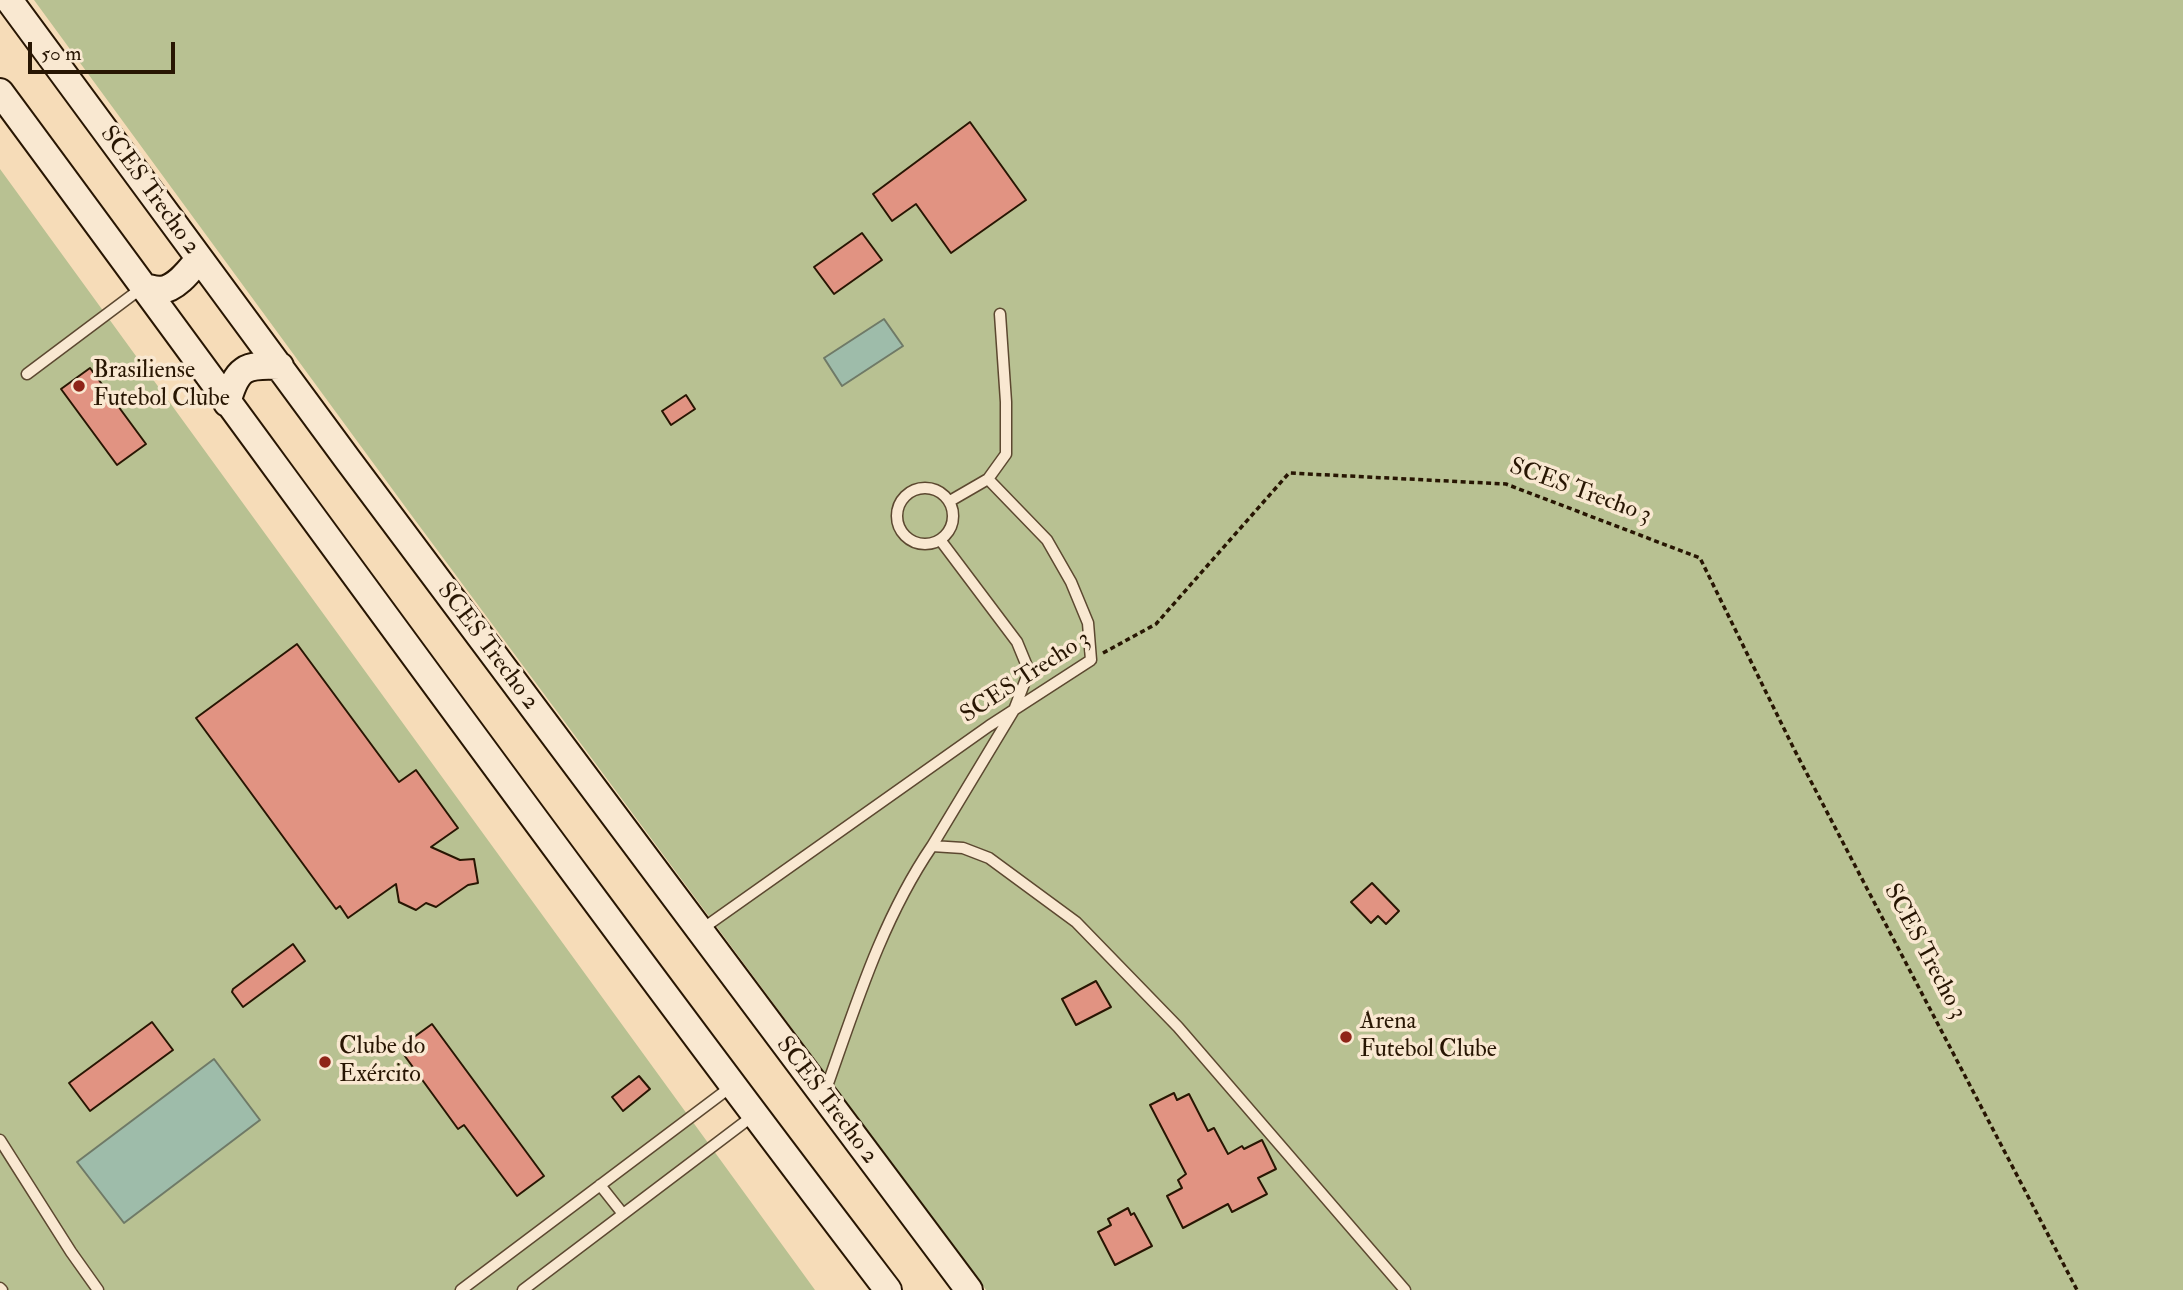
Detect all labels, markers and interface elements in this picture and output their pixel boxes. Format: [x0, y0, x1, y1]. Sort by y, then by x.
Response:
scale bar [32, 28, 178, 72]
text: 50 m [41, 40, 82, 67]
street label: SCES Trecho 2 [93, 121, 205, 261]
place label: Brasiliense Futebol Clube [93, 358, 230, 414]
marker: Brasiliense Futebol Clube [71, 378, 87, 394]
street label: SCES Trecho 3 [1505, 453, 1655, 531]
street label: SCES Trecho 2 [430, 578, 544, 716]
street label: SCES Trecho 3 [956, 625, 1096, 731]
street label: SCES Trecho 3 [1876, 880, 1972, 1024]
place label: Arena Futebol Clube [1360, 1009, 1497, 1065]
marker: Arena Futebol Clube [1338, 1029, 1354, 1045]
street label: SCES Trecho 2 [769, 1032, 883, 1170]
place label: Clube do Exército [339, 1034, 425, 1090]
marker: Clube do Exército [317, 1054, 333, 1070]

